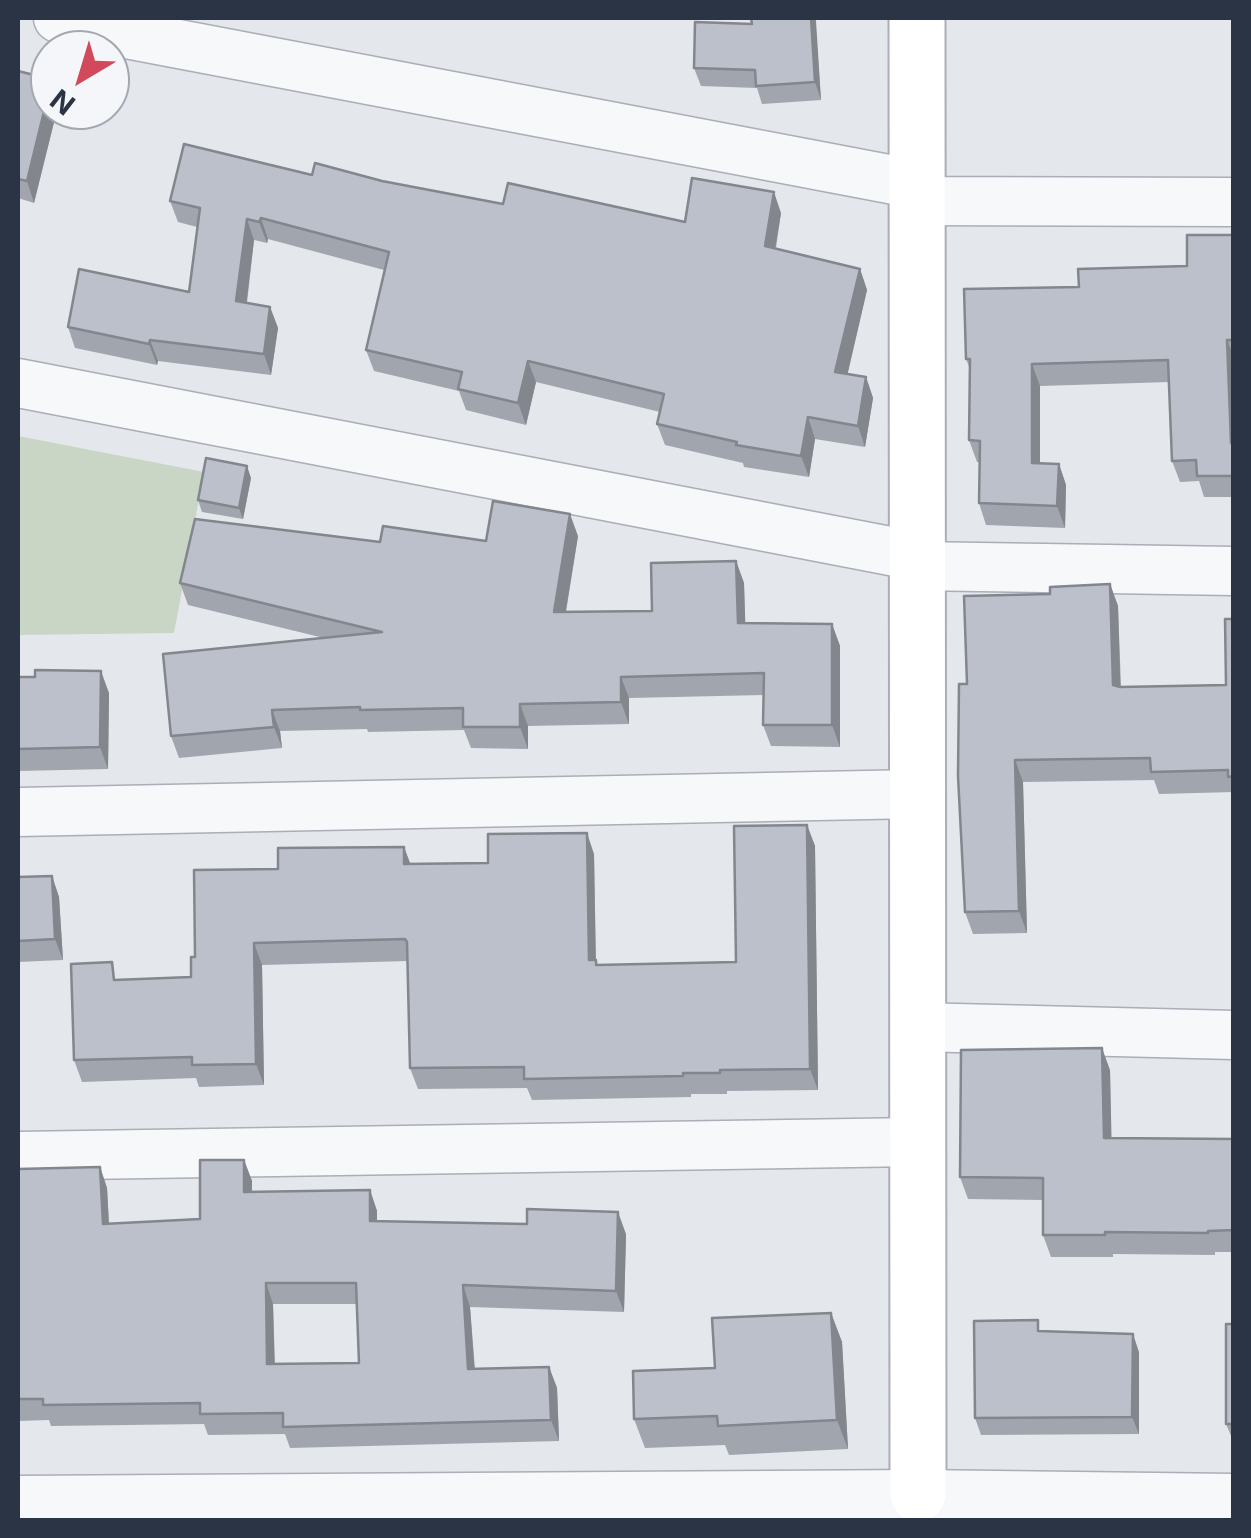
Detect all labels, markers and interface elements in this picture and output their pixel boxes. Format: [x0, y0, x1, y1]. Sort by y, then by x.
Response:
north arrow [30, 30, 130, 130]
text: N [44, 82, 82, 122]

